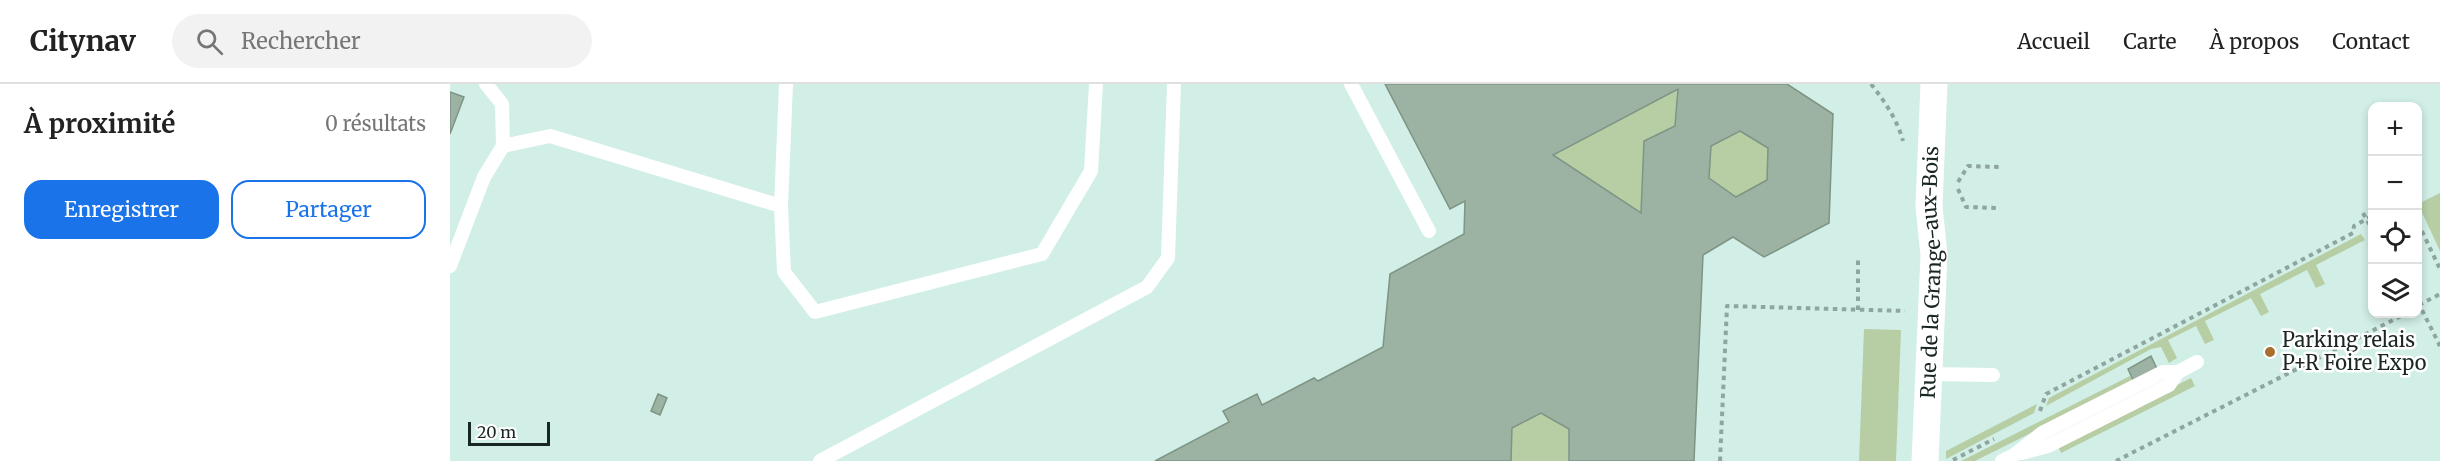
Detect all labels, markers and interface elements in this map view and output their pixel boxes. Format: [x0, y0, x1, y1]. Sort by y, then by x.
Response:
search box [172, 14, 592, 68]
text: Citynav [30, 23, 136, 59]
icon: search [193, 25, 226, 58]
text: Rechercher [241, 27, 361, 55]
text: Accueil [2017, 28, 2090, 55]
text: Carte [2123, 28, 2177, 55]
text: À propos [2210, 28, 2299, 55]
text: Contact [2332, 28, 2410, 55]
map controls [2368, 102, 2422, 318]
button: + [2368, 102, 2422, 156]
text: À proximité [24, 107, 175, 140]
text: 0 résultats [325, 111, 426, 136]
street label: Rue de la Grange-aux-Bois [1915, 145, 1946, 399]
button: − [2368, 156, 2422, 210]
button: Enregistrer [24, 180, 219, 239]
button: Partager [231, 180, 426, 239]
button: locate [2368, 210, 2422, 264]
button: layers [2368, 264, 2422, 318]
place label: Parking relais P+R Foire Expo [2282, 327, 2427, 375]
marker: Parking relais P+R Foire Expo [2263, 345, 2277, 359]
scale bar [468, 419, 550, 446]
text: 20 m [477, 422, 516, 442]

